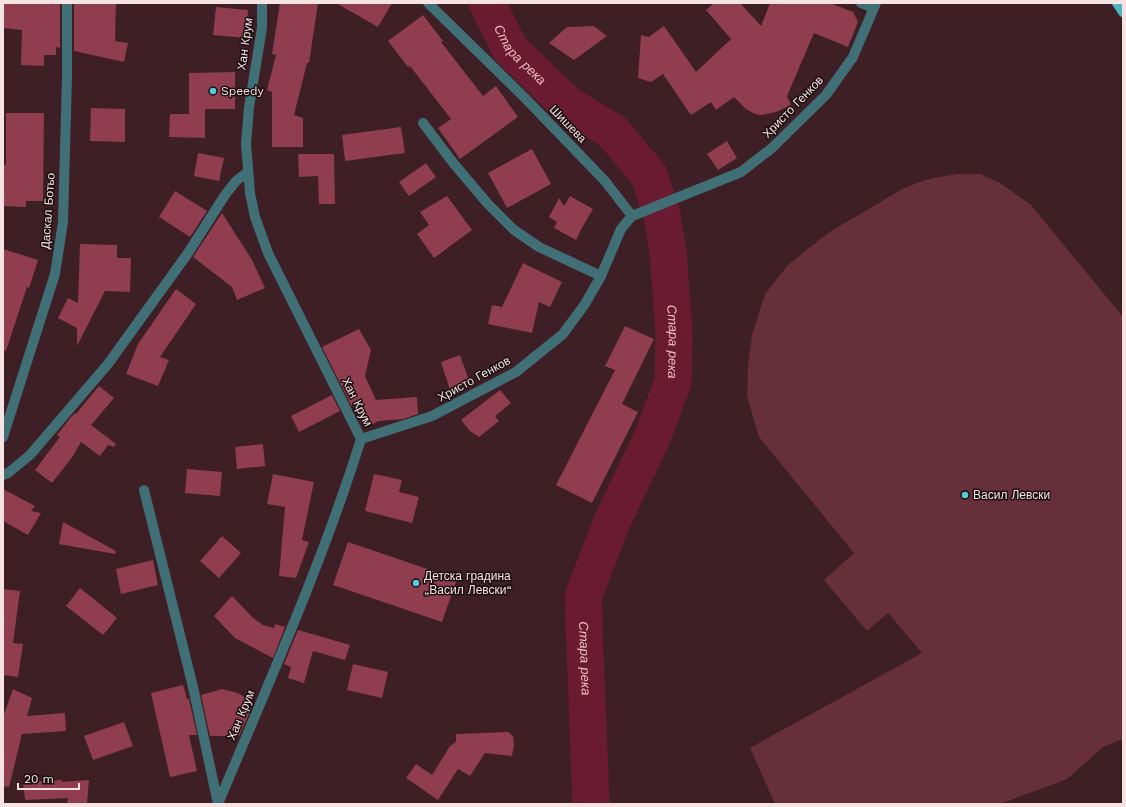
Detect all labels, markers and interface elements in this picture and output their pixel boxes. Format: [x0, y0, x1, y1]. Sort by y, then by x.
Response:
street label: Хан Крум [234, 17, 256, 71]
water label: Стара река [491, 22, 549, 88]
street label: Христо Генков [760, 73, 826, 141]
place label: Speedy [221, 84, 265, 98]
marker: Speedy [208, 86, 218, 96]
street label: Шишева [547, 102, 590, 146]
street label: Даскал Ботьо [38, 172, 58, 250]
water label: Стара река [664, 304, 681, 379]
street label: Христо Генков [435, 353, 513, 405]
street label: Хан Крум [339, 375, 375, 429]
place label: Васил Левски [973, 488, 1050, 502]
marker: Васил Левски [960, 490, 970, 500]
place label: Детска градина „Васил Левски“ [424, 569, 512, 597]
marker: Детска градина „Васил Левски“ [411, 578, 421, 588]
water label: Стара река [576, 621, 594, 696]
street label: Хан Крум [224, 688, 258, 742]
scale bar [18, 765, 79, 791]
text: 20 m [24, 772, 54, 786]

